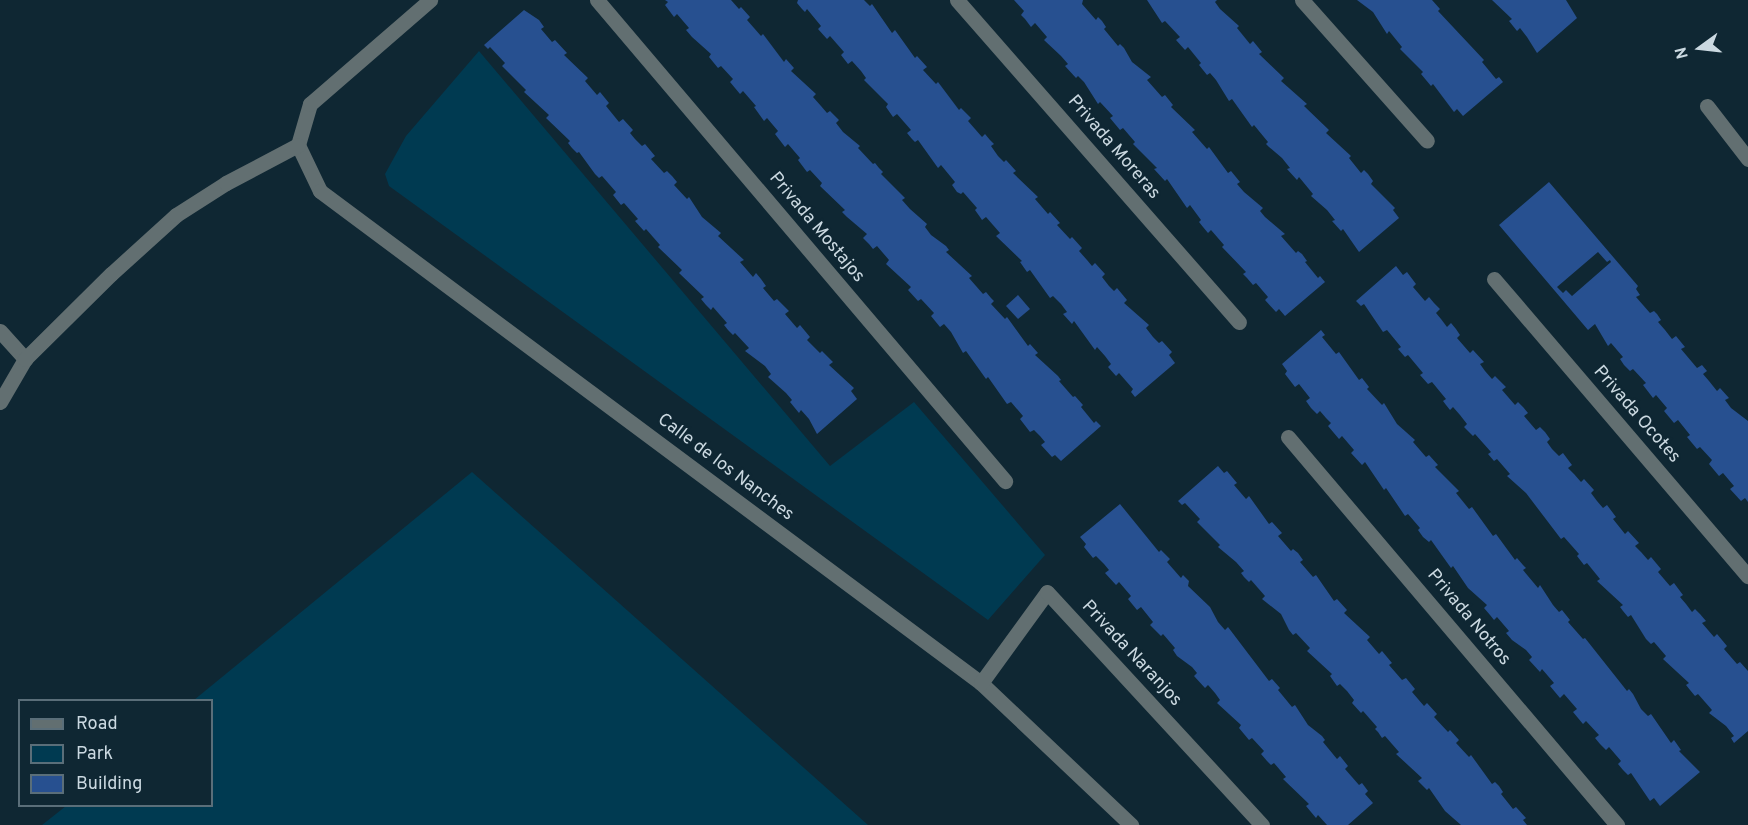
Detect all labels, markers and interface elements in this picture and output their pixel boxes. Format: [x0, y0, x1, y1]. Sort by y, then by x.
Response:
north arrow [1670, 18, 1730, 78]
text: N [1671, 45, 1694, 61]
street label: Privada Moreras [1062, 92, 1164, 204]
street label: Privada Mostajos [764, 168, 868, 288]
street label: Privada Ocotes [1588, 362, 1684, 468]
street label: Calle de los Nanches [652, 410, 798, 526]
street label: Privada Notros [1422, 566, 1514, 670]
street label: Privada Naranjos [1076, 597, 1186, 711]
legend [18, 699, 213, 807]
text: Road [76, 713, 118, 736]
text: Park [76, 743, 113, 766]
text: Building [76, 773, 142, 796]

